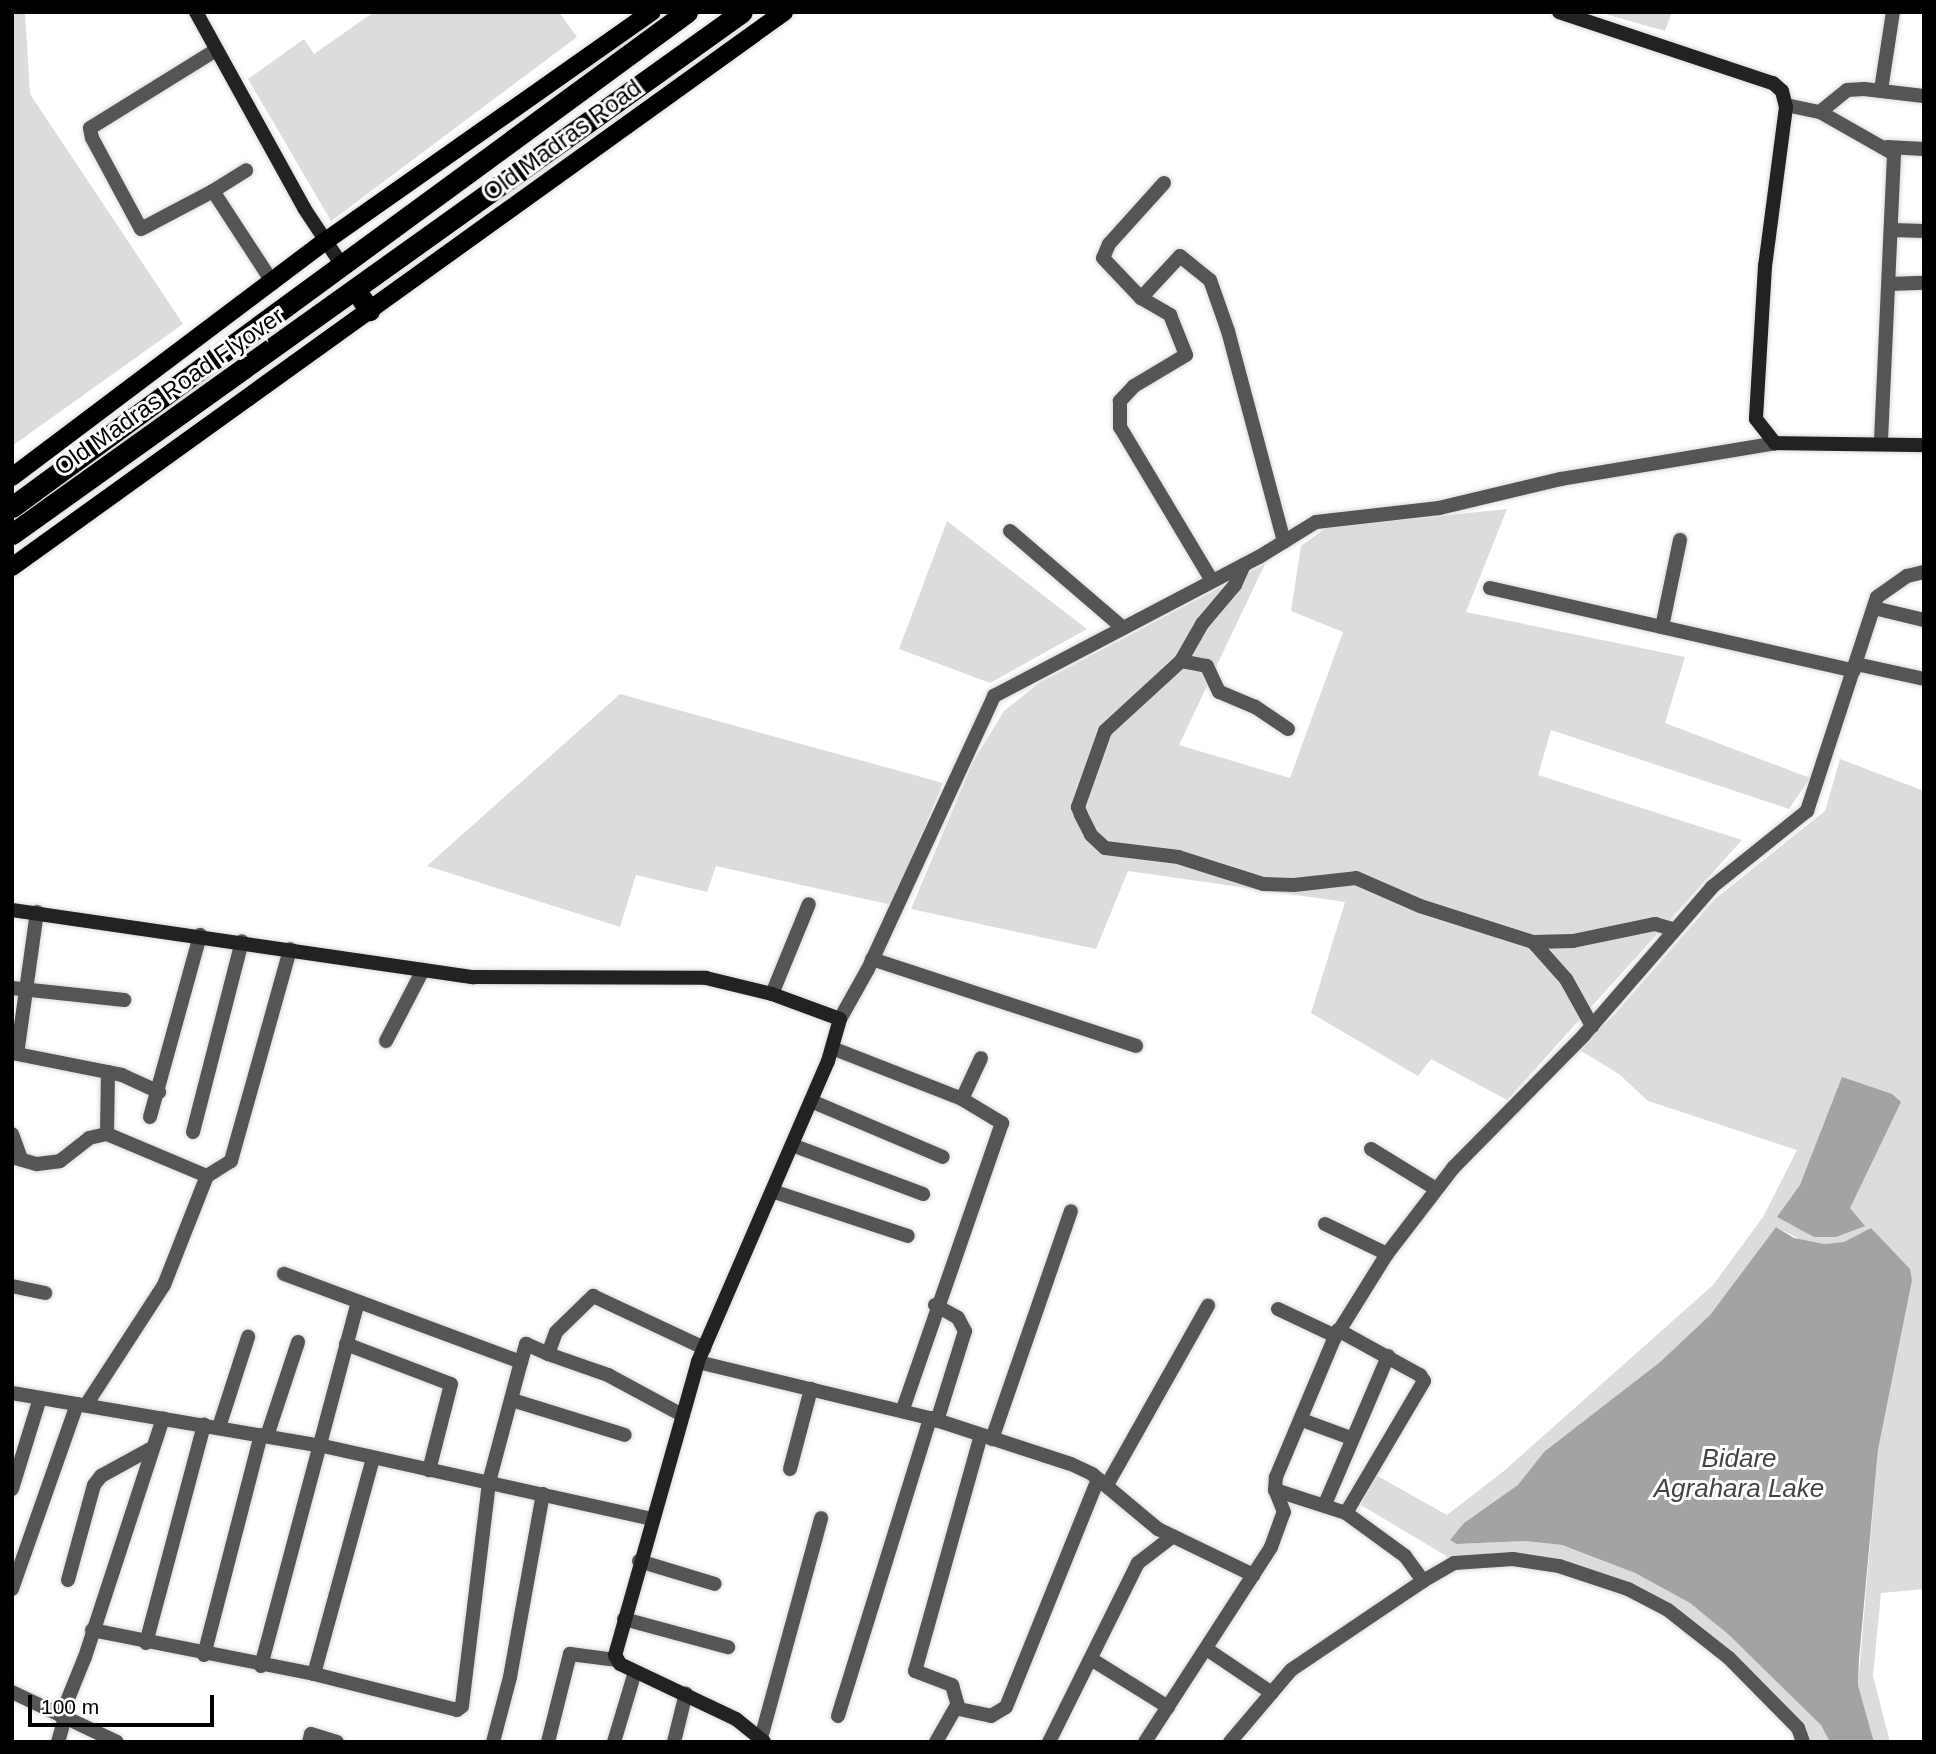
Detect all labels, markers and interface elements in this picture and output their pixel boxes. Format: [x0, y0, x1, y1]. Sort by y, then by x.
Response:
street label: Old Madras Road [477, 73, 647, 207]
street label: Old Madras Road Flyover [49, 301, 289, 481]
water label: Bidare Agrahara Lake [1654, 1443, 1824, 1504]
scale bar [32, 1680, 217, 1724]
text: 100 m [41, 1695, 99, 1718]

